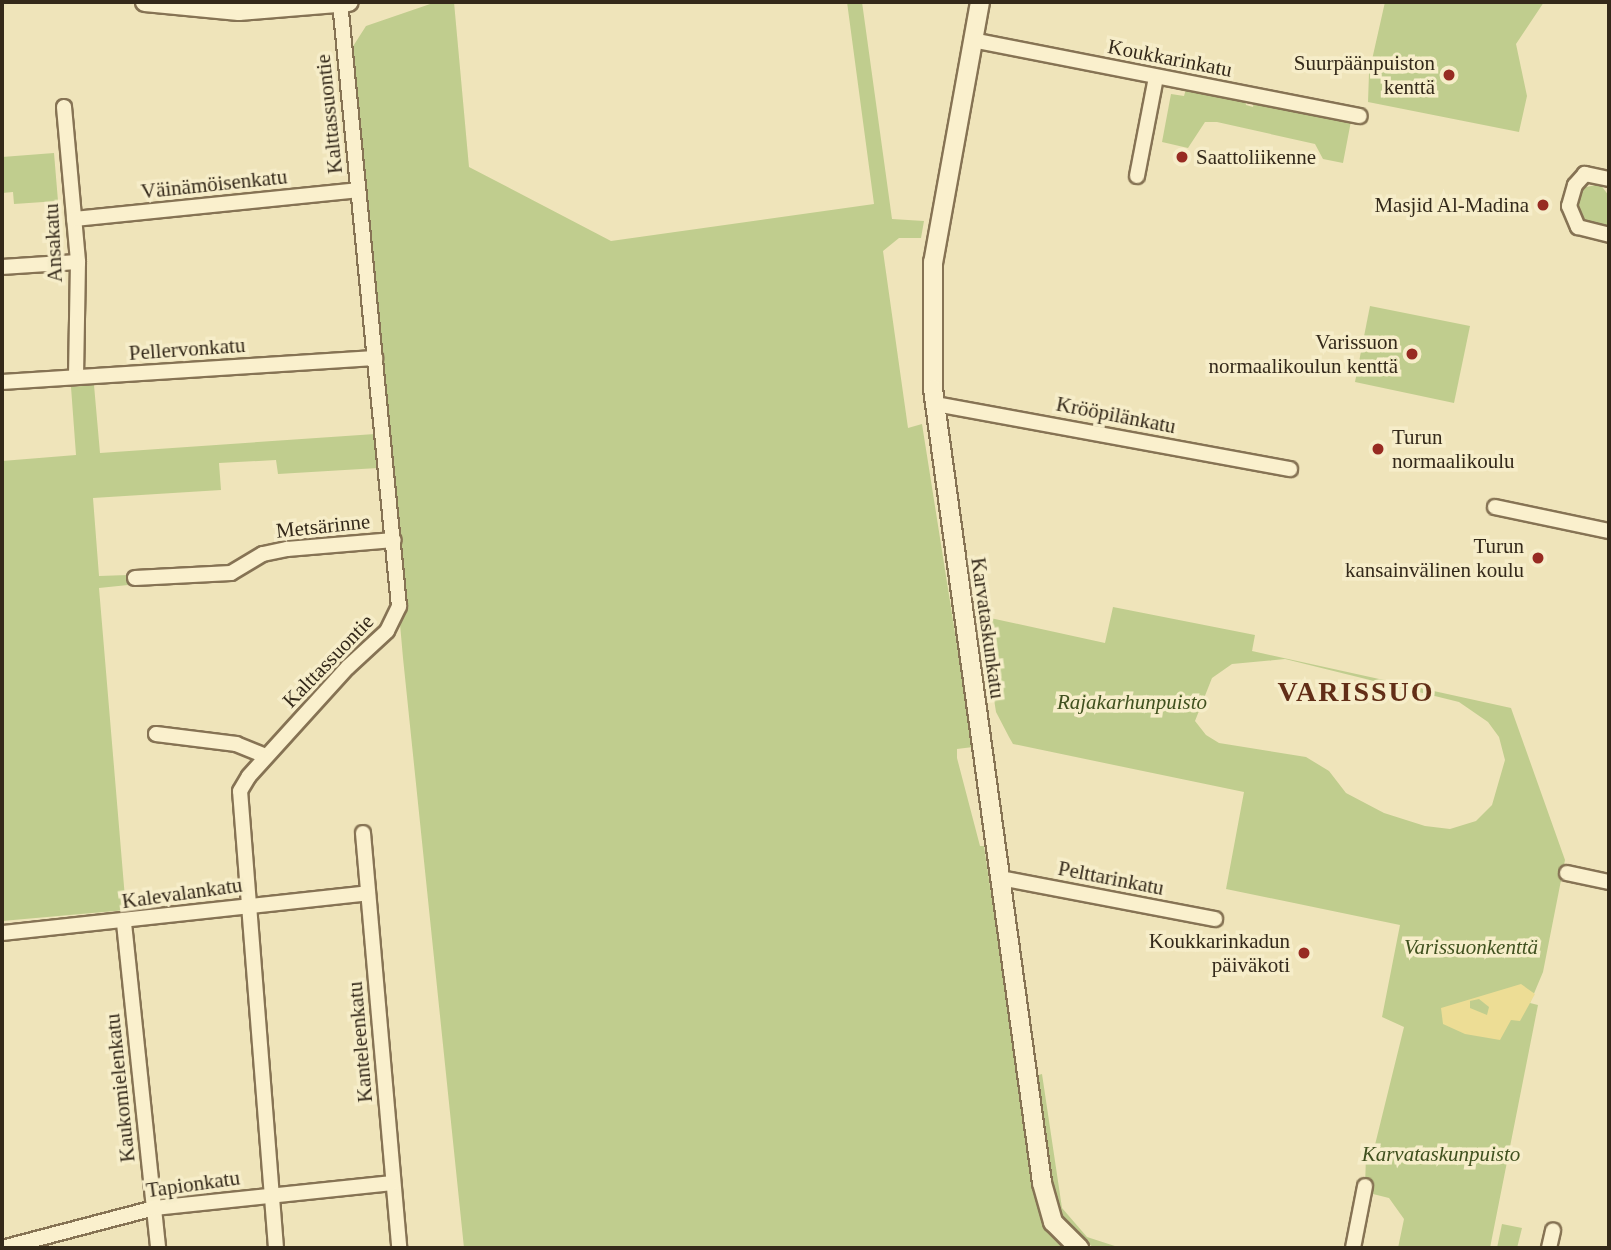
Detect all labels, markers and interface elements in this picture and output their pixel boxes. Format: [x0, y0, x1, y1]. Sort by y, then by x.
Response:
street label: Koukkarinkatu [1106, 34, 1234, 82]
place label: Suurpäänpuiston kenttä [1294, 50, 1435, 100]
street label: Kalttassuontie [310, 53, 348, 175]
marker: Suurpäänpuiston kenttä [1441, 67, 1457, 83]
place label: Saattoliikenne [1196, 144, 1316, 170]
marker: Saattoliikenne [1174, 149, 1190, 165]
street label: Väinämöisenkatu [140, 164, 288, 204]
place label: Masjid Al-Madina [1373, 192, 1529, 218]
marker: Masjid Al-Madina [1535, 197, 1551, 213]
street label: Ansakatu [38, 203, 68, 283]
place label: Varissuon normaalikoulun kenttä [1208, 329, 1398, 379]
street label: Pellervonkatu [128, 332, 246, 366]
marker: Varissuon normaalikoulun kenttä [1404, 346, 1420, 362]
street label: Krööpilänkatu [1054, 391, 1178, 439]
place label: Turun normaalikoulu [1392, 424, 1514, 474]
marker: Turun normaalikoulu [1370, 441, 1386, 457]
street label: Metsärinne [275, 509, 371, 543]
place label: Turun kansainvälinen koulu [1345, 533, 1524, 583]
marker: Turun kansainvälinen koulu [1530, 550, 1546, 566]
street label: Karvataskunkatu [966, 556, 1010, 700]
street label: Kalttassuontie [277, 609, 379, 713]
district label: VARISSUO [1278, 675, 1434, 709]
park label: Rajakarhunpuisto [1057, 689, 1207, 715]
street label: Pelttarinkatu [1056, 855, 1166, 901]
street label: Kalevalankatu [120, 872, 244, 914]
place label: Koukkarinkadun päiväkoti [1149, 928, 1290, 978]
park label: Varissuonkenttä [1404, 934, 1538, 960]
marker: Koukkarinkadun päiväkoti [1296, 945, 1312, 961]
street label: Kanteleenkatu [342, 980, 378, 1104]
street label: Kaukomielenkatu [100, 1012, 140, 1164]
park label: Karvataskunpuisto [1362, 1141, 1520, 1167]
street label: Tapionkatu [145, 1165, 241, 1203]

